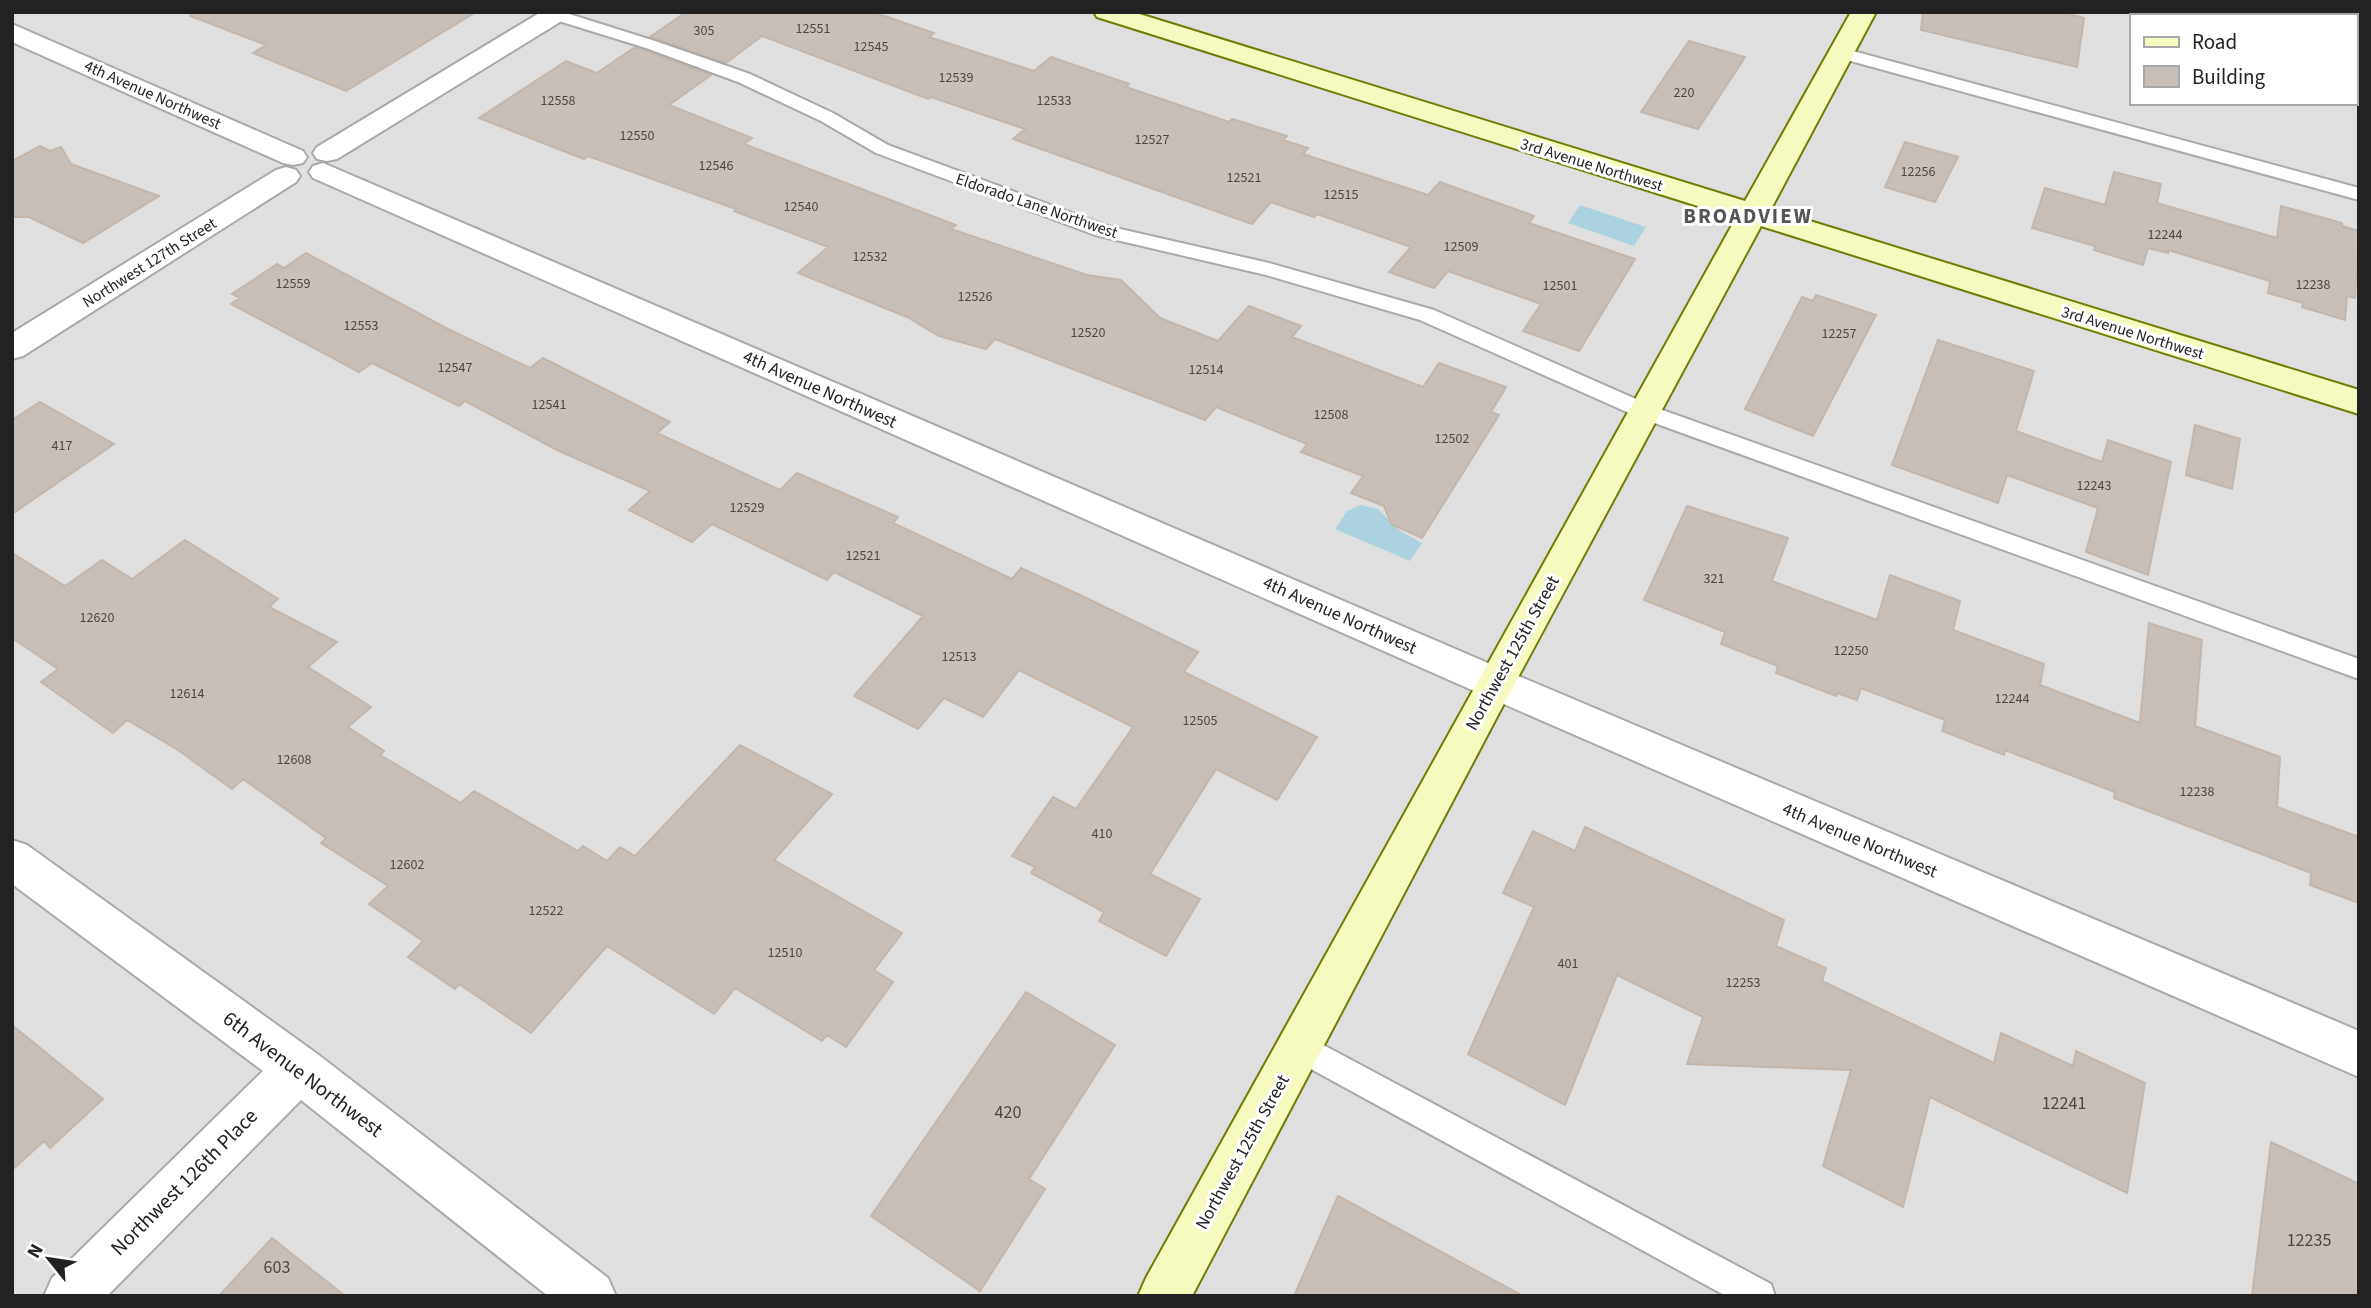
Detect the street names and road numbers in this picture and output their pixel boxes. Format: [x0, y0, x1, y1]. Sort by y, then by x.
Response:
street label: 4th Avenue Northwest [81, 55, 225, 135]
street label: 3rd Avenue Northwest [1518, 133, 1666, 197]
street label: Eldorado Lane Northwest [953, 168, 1121, 244]
street label: Northwest 127th Street [78, 212, 221, 313]
street label: 3rd Avenue Northwest [2059, 301, 2207, 365]
street label: 4th Avenue Northwest [739, 344, 901, 435]
street label: 4th Avenue Northwest [1259, 570, 1421, 661]
street label: Northwest 125th Street [1459, 571, 1565, 735]
street label: 4th Avenue Northwest [1778, 797, 1941, 884]
street label: 6th Avenue Northwest [217, 1004, 389, 1144]
street label: Northwest 125th Street [1189, 1070, 1295, 1234]
street label: Northwest 126th Place [104, 1102, 264, 1262]

